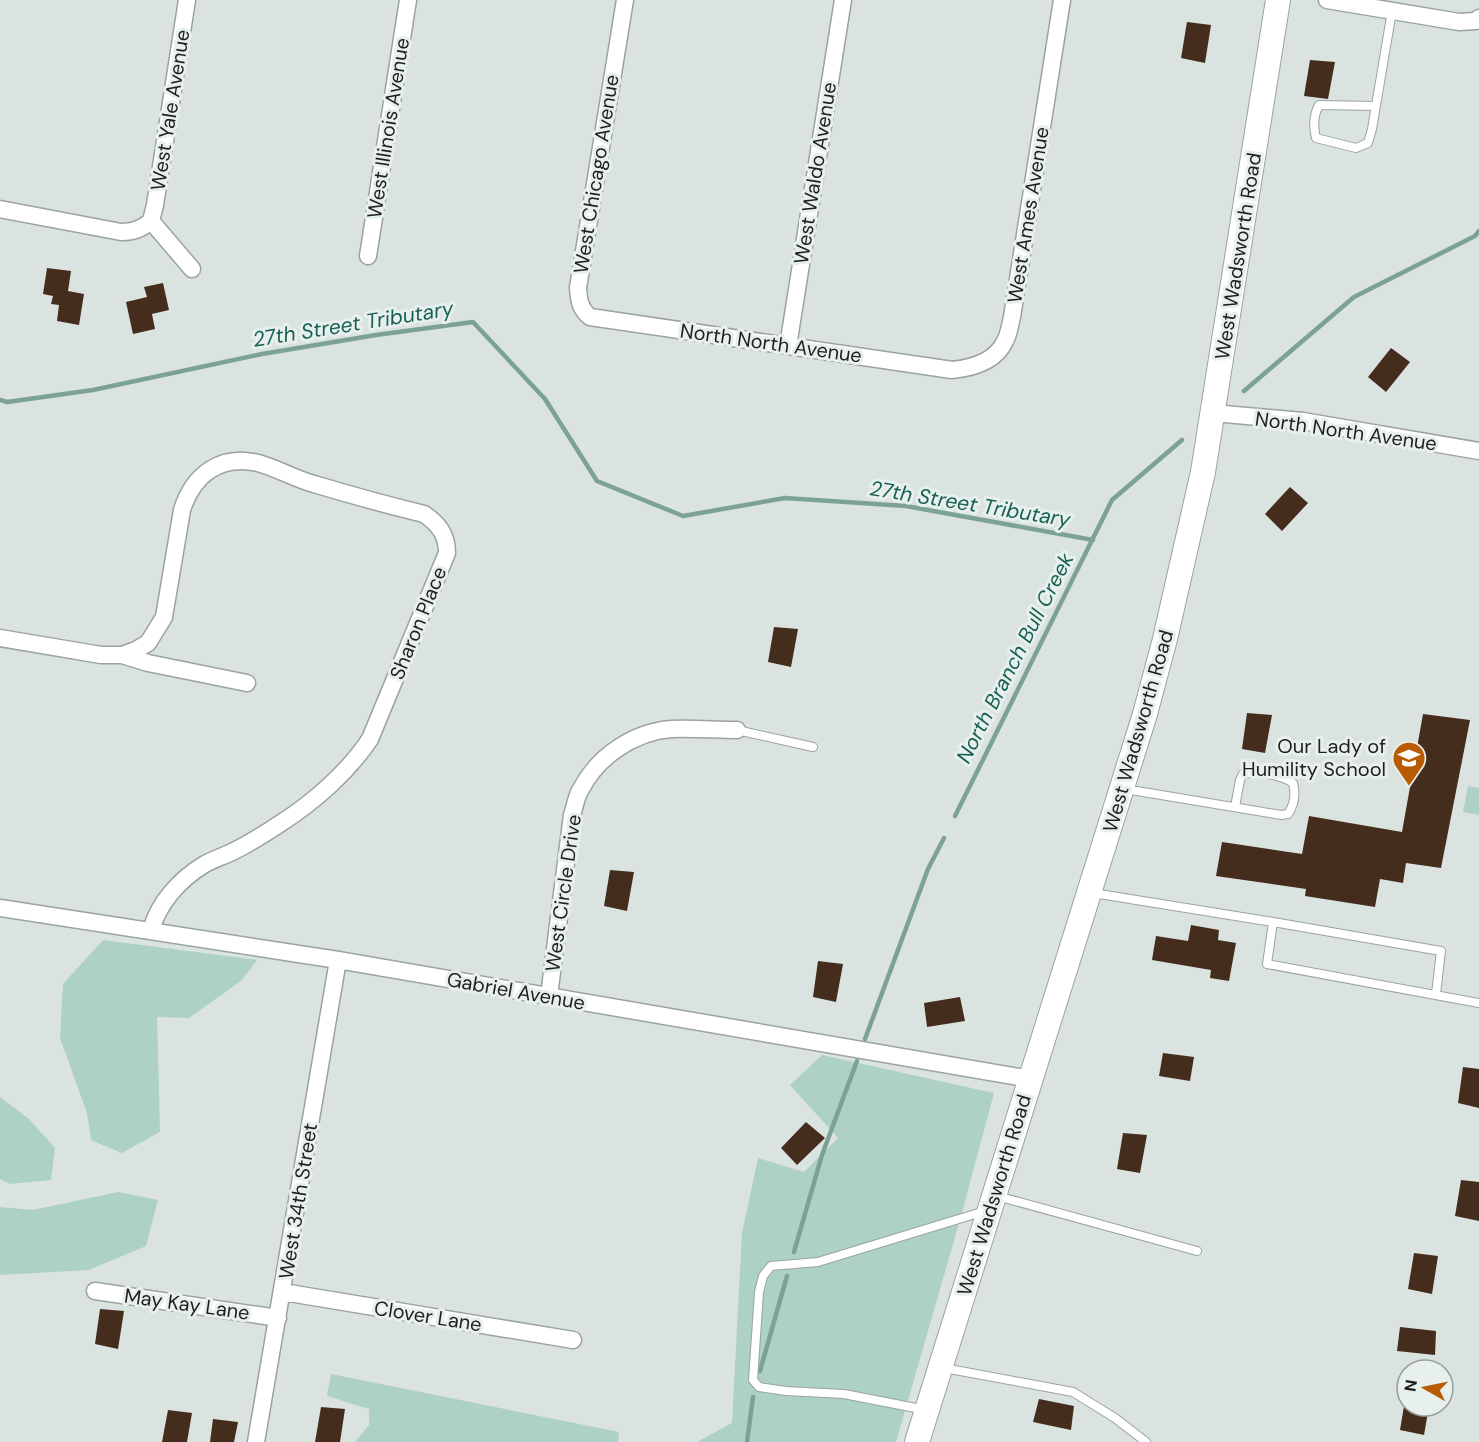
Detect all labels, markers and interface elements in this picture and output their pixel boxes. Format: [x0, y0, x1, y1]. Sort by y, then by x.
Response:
street label: West Yale Avenue [144, 28, 196, 192]
street label: West Illinois Avenue [361, 36, 415, 220]
street label: West Chicago Avenue [567, 73, 625, 275]
street label: West Waldo Avenue [788, 80, 842, 266]
street label: West Ames Avenue [1001, 125, 1055, 305]
street label: West Wadsworth Road [1209, 151, 1267, 361]
water label: 27th Street Tributary [251, 294, 457, 354]
street label: North North Avenue [678, 317, 864, 369]
street label: North North Avenue [1253, 405, 1439, 457]
water label: 27th Street Tributary [868, 474, 1074, 534]
water label: North Branch Bull Creek [950, 548, 1080, 768]
street label: Sharon Place [384, 563, 452, 683]
street label: West Wadsworth Road [1097, 627, 1179, 835]
place label: Our Lady of Humility School [1242, 733, 1386, 782]
school or university icon: Our Lady of Humility School [1391, 740, 1427, 787]
street label: West Circle Drive [539, 813, 587, 973]
street label: Gabriel Avenue [445, 966, 587, 1016]
street label: West Wadsworth Road [951, 1091, 1037, 1299]
street label: West 34th Street [273, 1121, 323, 1281]
street label: May Kay Lane [123, 1282, 251, 1326]
street label: Clover Lane [372, 1295, 484, 1337]
north arrow [1395, 1358, 1455, 1418]
text: N [1399, 1378, 1422, 1393]

